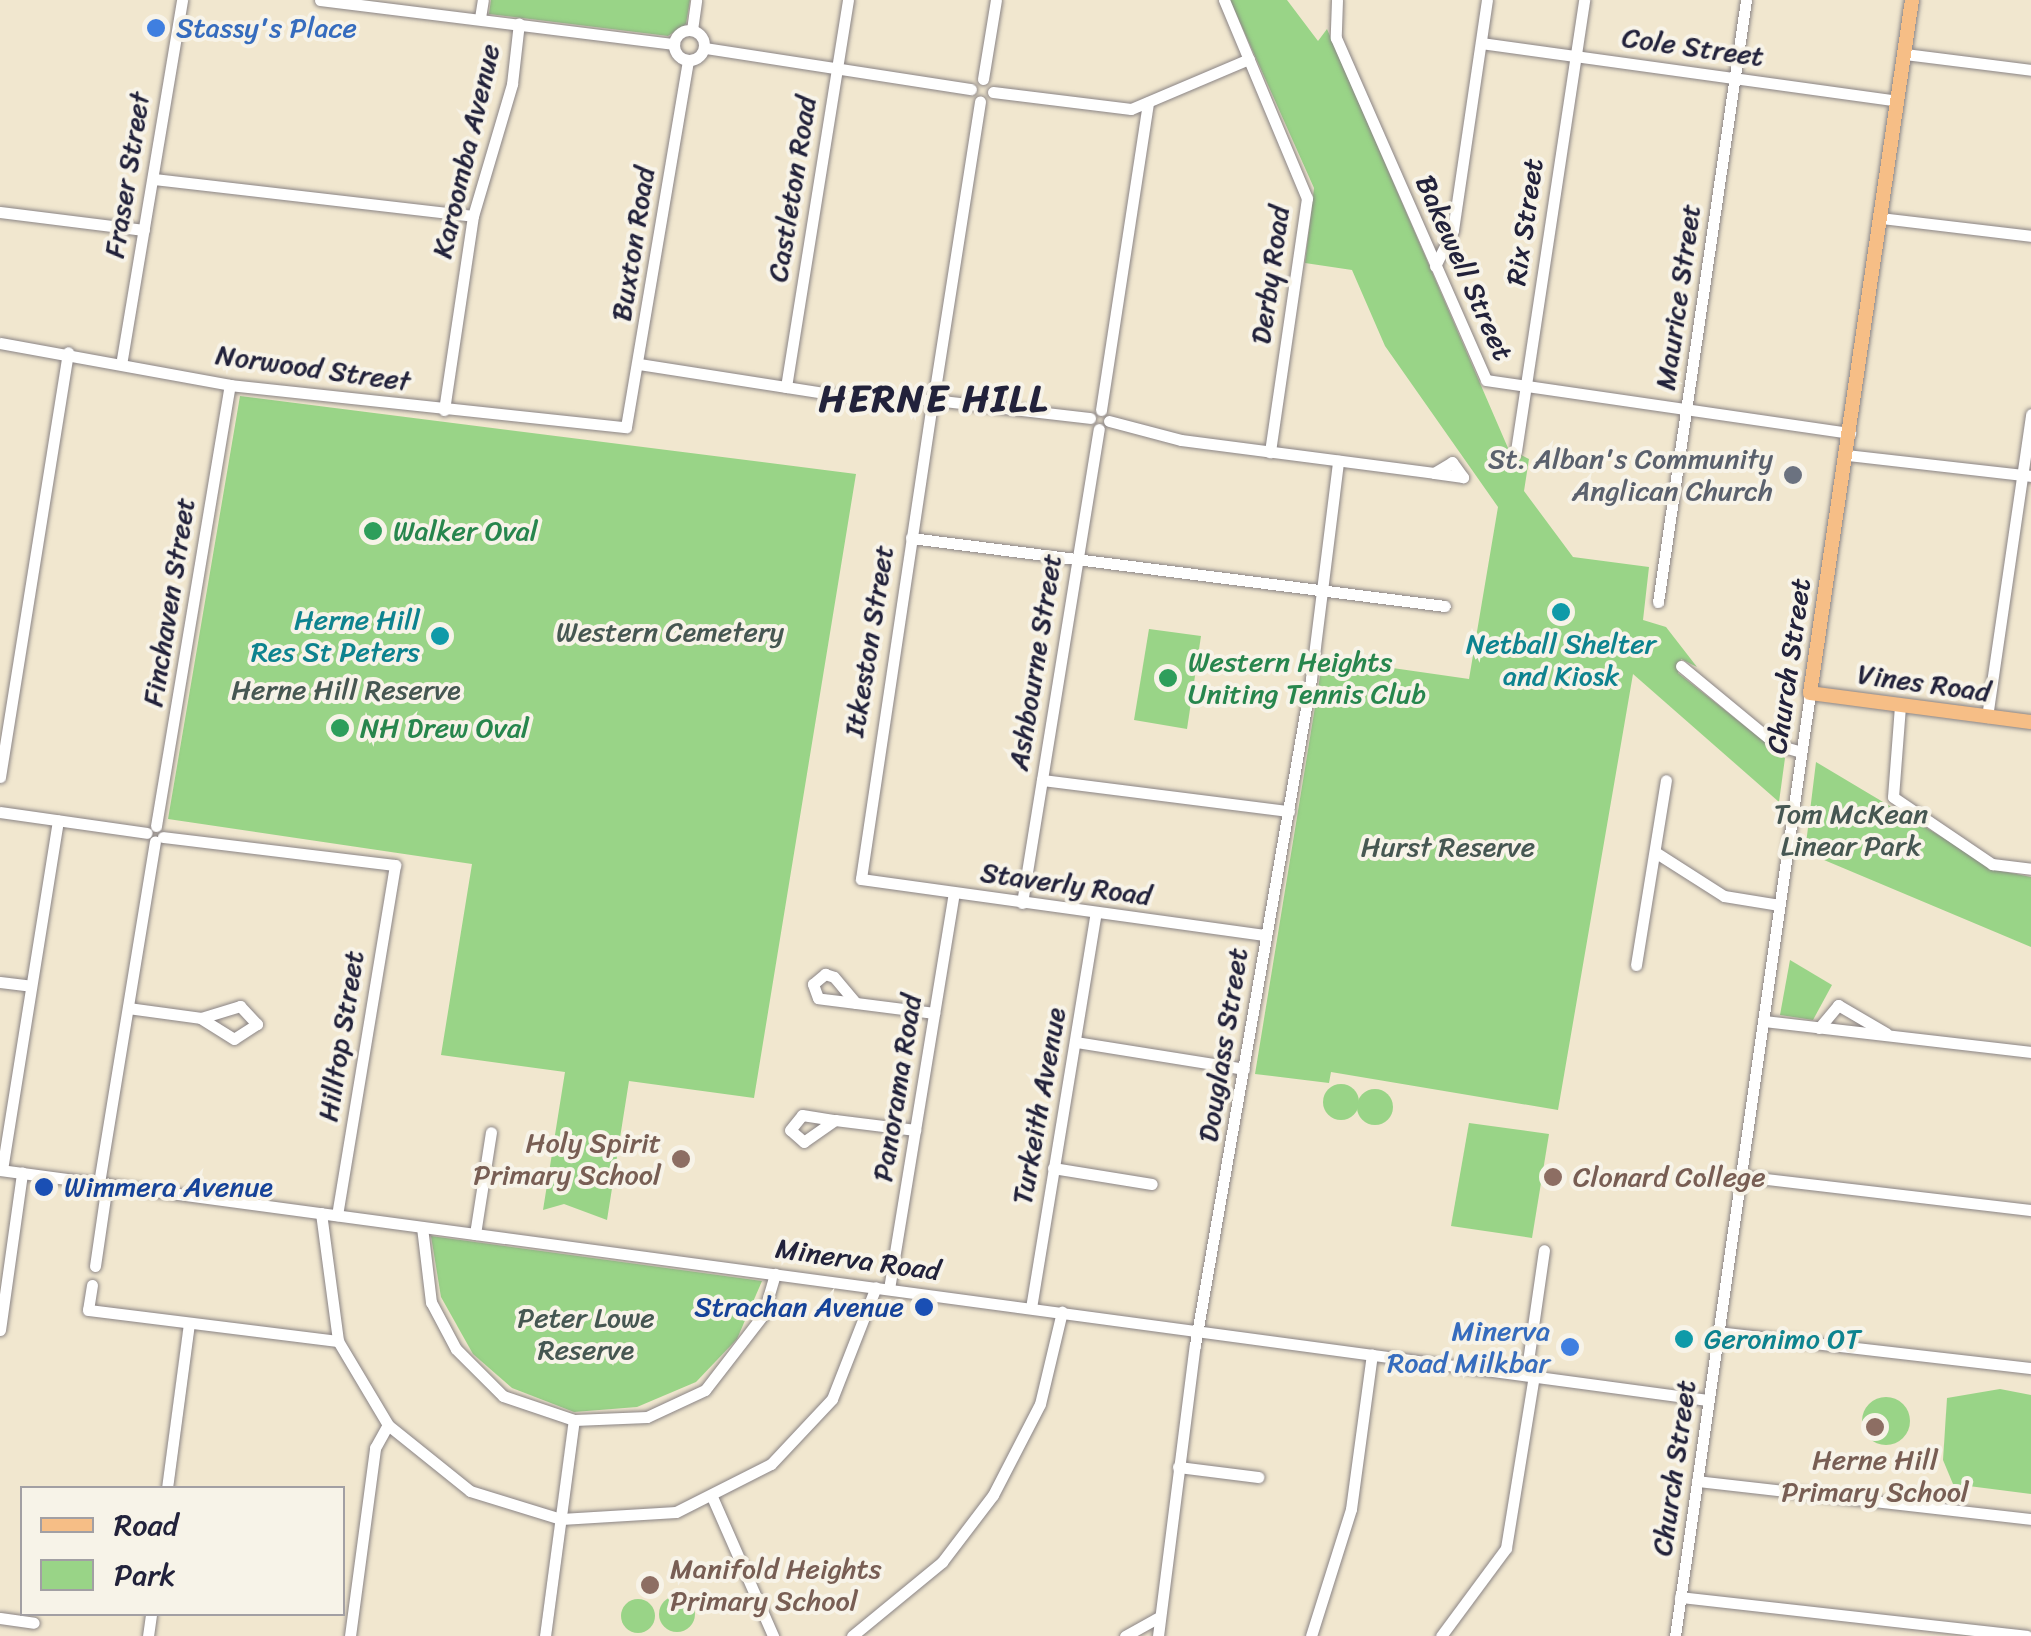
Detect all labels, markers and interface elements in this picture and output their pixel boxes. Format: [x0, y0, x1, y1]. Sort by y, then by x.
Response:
place label: Stassy's Place [176, 11, 357, 45]
marker: Stassy's Place [145, 17, 167, 39]
street label: Cole Street [1620, 20, 1766, 74]
street label: Karoomba Avenue [425, 41, 507, 261]
street label: Fraser Street [97, 89, 157, 261]
street label: Castleton Road [761, 94, 823, 284]
street label: Rix Street [1499, 156, 1551, 288]
street label: Buxton Road [604, 164, 662, 324]
street label: Bakewell Street [1408, 171, 1520, 365]
street label: Maurice Street [1648, 202, 1708, 392]
street label: Derby Road [1244, 204, 1296, 346]
street label: Norwood Street [214, 338, 412, 398]
district label: HERNE HILL [819, 376, 1049, 422]
place label: St. Alban's Community Anglican Church [1487, 442, 1773, 508]
marker: St. Alban's Community Anglican Church [1782, 464, 1804, 486]
street label: Finchaven Street [136, 495, 202, 709]
place label: Walker Oval [393, 514, 538, 548]
marker: Walker Oval [362, 520, 384, 542]
street label: Itkeston Street [837, 542, 901, 740]
street label: Ashbourne Street [1001, 551, 1069, 773]
street label: Church Street [1760, 577, 1818, 755]
marker: Netball Shelter and Kiosk [1550, 601, 1572, 623]
place label: Herne Hill Res St Peters [250, 603, 420, 669]
park label: Western Cemetery [556, 615, 784, 649]
marker: Herne Hill Res St Peters [429, 625, 451, 647]
place label: Netball Shelter and Kiosk [1466, 627, 1656, 693]
place label: Western Heights Uniting Tennis Club [1188, 645, 1425, 711]
street label: Vines Road [1855, 657, 1993, 709]
marker: Western Heights Uniting Tennis Club [1157, 667, 1179, 689]
park label: Herne Hill Reserve [231, 673, 461, 707]
place label: NH Drew Oval [360, 711, 529, 745]
marker: NH Drew Oval [329, 717, 351, 739]
park label: Tom McKean Linear Park [1774, 797, 1928, 863]
park label: Hurst Reserve [1361, 830, 1535, 864]
street label: Staverly Road [978, 855, 1154, 913]
street label: Douglass Street [1191, 946, 1255, 1144]
street label: Hilltop Street [311, 948, 371, 1124]
street label: Panorama Road [866, 992, 928, 1184]
street label: Turkeith Avenue [1005, 1005, 1073, 1207]
place label: Holy Spirit Primary School [473, 1126, 661, 1192]
marker: Holy Spirit Primary School [670, 1148, 692, 1170]
place label: Clonard College [1573, 1160, 1765, 1194]
marker: Clonard College [1542, 1166, 1564, 1188]
place label: Wimmera Avenue [64, 1170, 273, 1204]
marker: Wimmera Avenue [33, 1176, 55, 1198]
street label: Minerva Road [774, 1232, 942, 1288]
place label: Strachan Avenue [694, 1290, 904, 1324]
marker: Strachan Avenue [913, 1296, 935, 1318]
park label: Peter Lowe Reserve [517, 1301, 655, 1367]
place label: Minerva Road Milkbar [1389, 1314, 1550, 1380]
place label: Geronimo OT [1704, 1322, 1861, 1356]
marker: Geronimo OT [1673, 1328, 1695, 1350]
marker: Minerva Road Milkbar [1559, 1336, 1581, 1358]
street label: Church Street [1645, 1379, 1703, 1557]
marker: Herne Hill Primary School [1864, 1416, 1886, 1438]
place label: Herne Hill Primary School [1781, 1443, 1969, 1509]
legend [20, 1486, 345, 1616]
text: Road [114, 1498, 178, 1552]
text: Park [114, 1548, 176, 1602]
place label: Manifold Heights Primary School [670, 1552, 881, 1618]
marker: Manifold Heights Primary School [639, 1574, 661, 1596]

